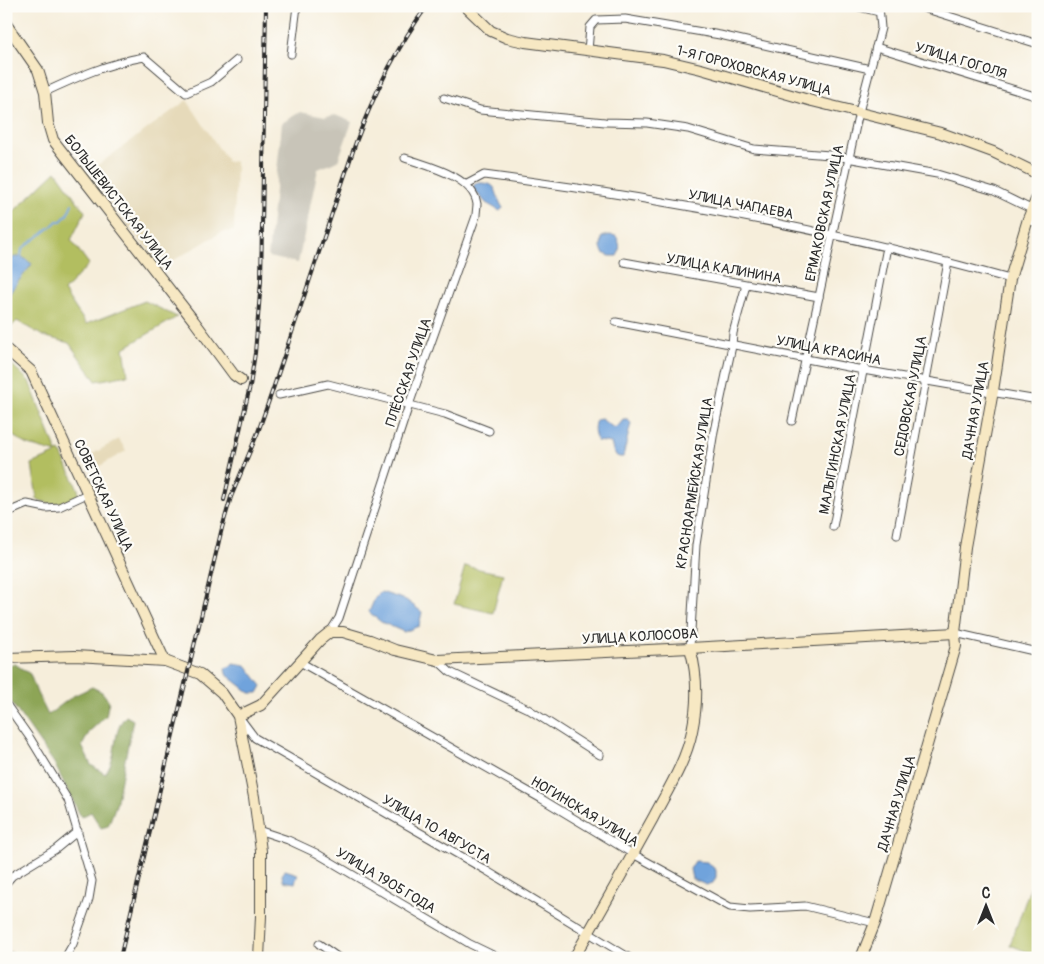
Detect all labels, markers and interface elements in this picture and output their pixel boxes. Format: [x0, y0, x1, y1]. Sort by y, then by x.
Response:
street label: УЛИЦА ГОГОЛЯ [913, 38, 1009, 82]
street label: 1-Я ГОРОХОВСКАЯ УЛИЦА [675, 42, 833, 99]
street label: БОЛЬШЕВИСТСКАЯ УЛИЦА [61, 131, 177, 273]
street label: ЕРМАКОВСКАЯ УЛИЦА [802, 143, 847, 283]
street label: УЛИЦА ЧАПАЕВА [687, 186, 795, 223]
street label: УЛИЦА КАЛИНИНА [665, 250, 783, 287]
street label: ПЛЁССКАЯ УЛИЦА [382, 316, 435, 429]
street label: УЛИЦА КРАСИНА [775, 332, 883, 369]
street label: СЕДОВСКАЯ УЛИЦА [890, 334, 931, 458]
street label: ДАЧНАЯ УЛИЦА [958, 360, 992, 461]
street label: МАЛЫГИНСКАЯ УЛИЦА [816, 372, 859, 516]
street label: КРАСНОАРМЕЙСКАЯ УЛИЦА [673, 396, 716, 570]
street label: СОВЕТСКАЯ УЛИЦА [70, 436, 137, 554]
street label: УЛИЦА КОЛОСОВА [582, 625, 698, 648]
street label: ДАЧНАЯ УЛИЦА [874, 753, 919, 854]
street label: НОГИНСКАЯ УЛИЦА [528, 773, 642, 850]
street label: УЛИЦА 10 АВГУСТА [379, 791, 494, 868]
street label: УЛИЦА 1905 ГОДА [333, 844, 439, 917]
north arrow [962, 882, 1012, 932]
text: С [982, 885, 991, 902]

